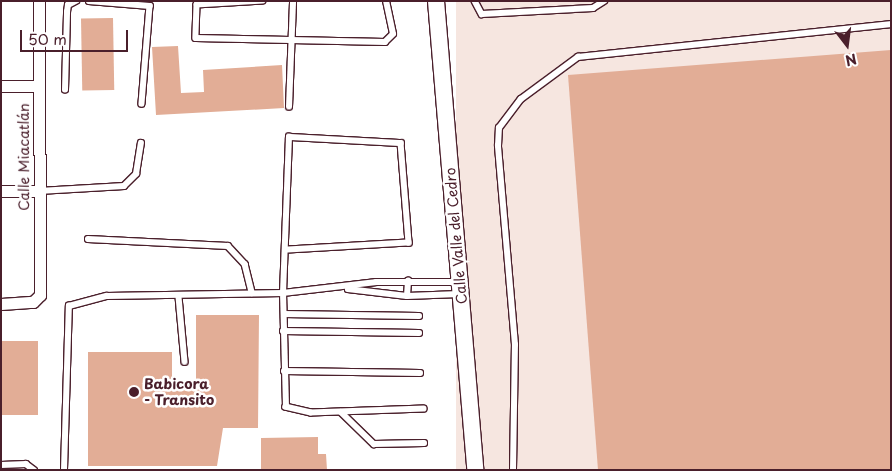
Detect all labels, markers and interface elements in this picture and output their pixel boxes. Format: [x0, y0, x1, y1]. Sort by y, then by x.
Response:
scale bar [22, 20, 130, 52]
north arrow [822, 20, 872, 70]
text: 50 m [28, 27, 67, 50]
text: N [843, 48, 859, 72]
street label: Calle Miacatlán [16, 103, 32, 211]
street label: Calle Valle del Cedro [442, 166, 470, 306]
place label: Babicora - Transito [144, 376, 215, 408]
marker: Babicora - Transito [128, 386, 140, 398]

